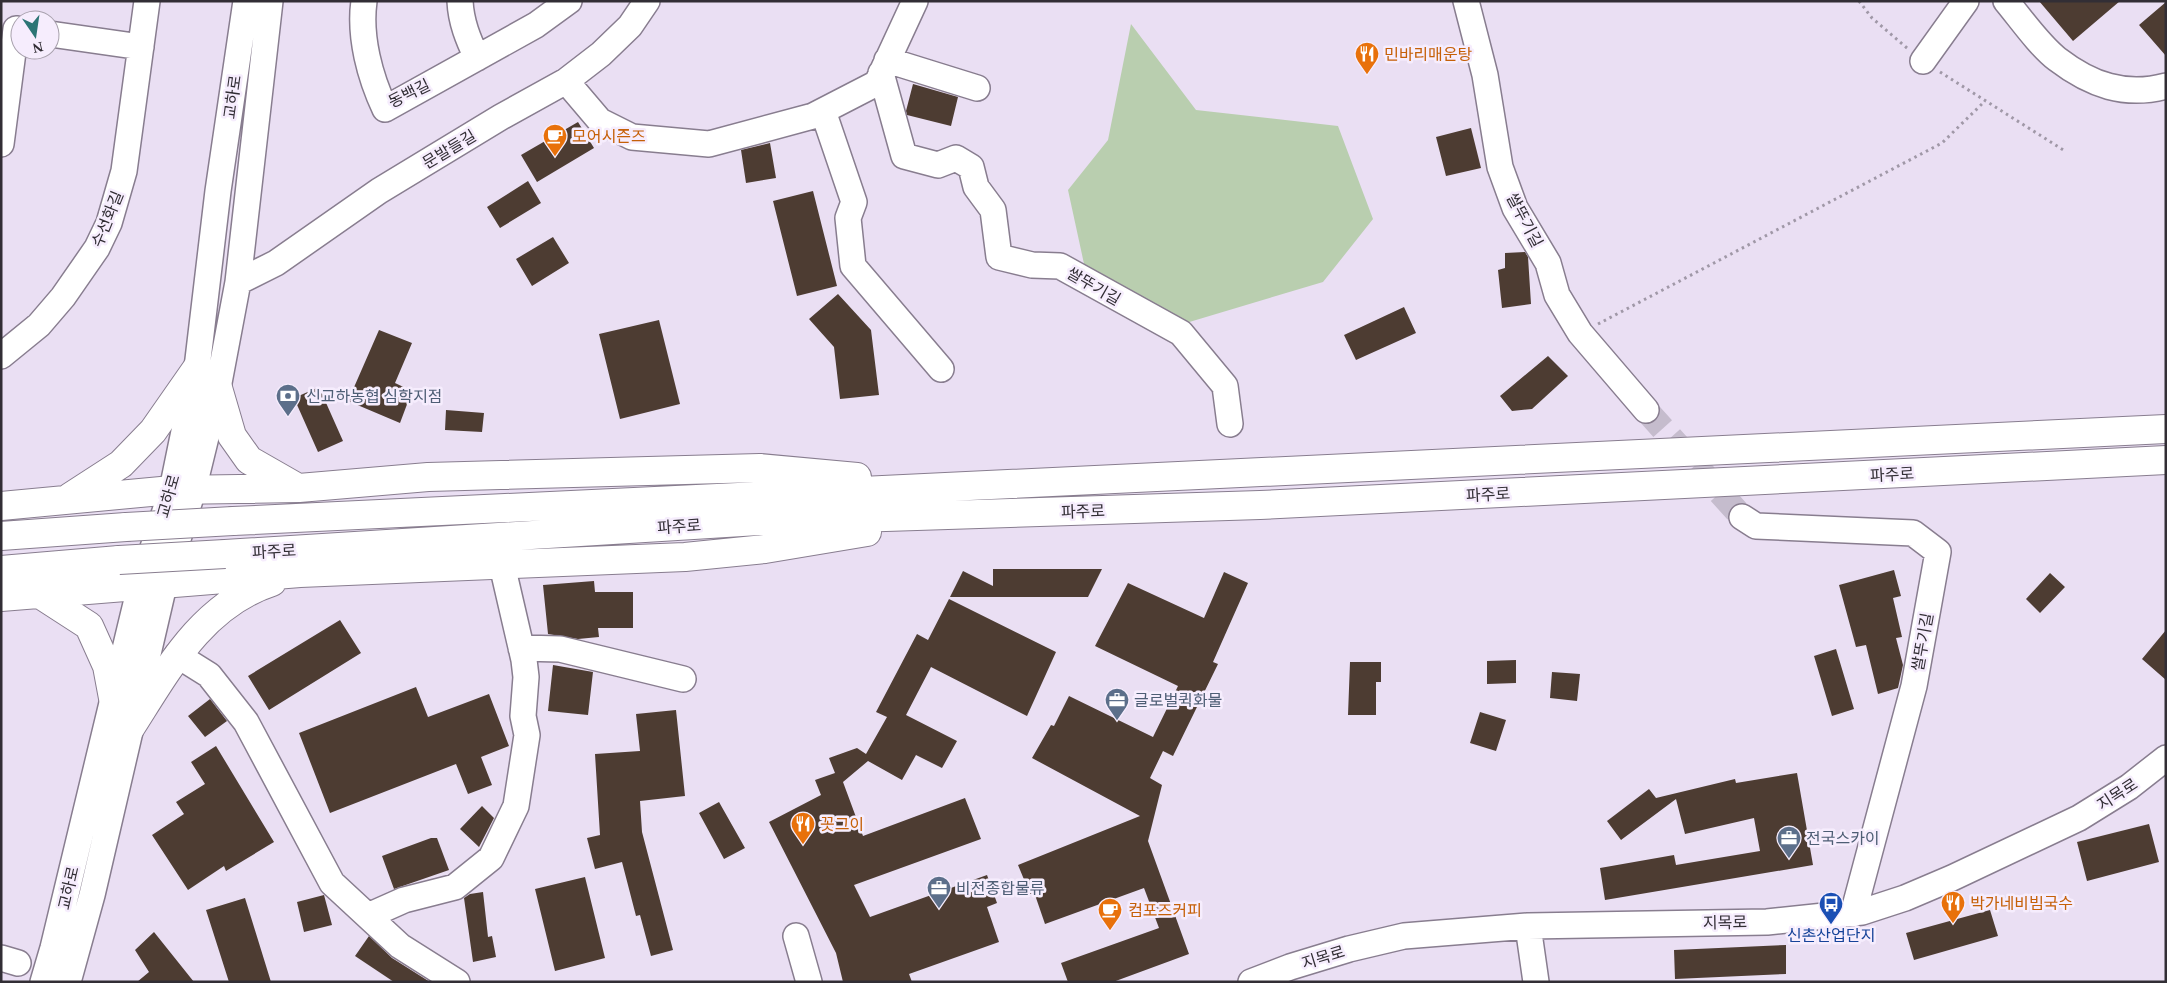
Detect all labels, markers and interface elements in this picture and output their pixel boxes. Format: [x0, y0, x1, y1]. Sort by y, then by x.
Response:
north arrow [10, 10, 60, 60]
text: N [31, 39, 44, 56]
restaurant icon: 민바리매운탕 [1354, 41, 1380, 75]
place label: 민바리매운탕 [1384, 46, 1473, 63]
street label: 교하로 [221, 74, 244, 120]
street label: 동백길 [386, 76, 433, 111]
cafe icon: 모어시즌즈 [542, 123, 568, 157]
street label: 문발들길 [420, 127, 479, 172]
place label: 모어시즌즈 [572, 128, 646, 145]
street label: 수선화길 [89, 189, 126, 250]
street label: 쌀뚜기길 [1503, 190, 1546, 250]
street label: 쌀뚜기길 [1064, 264, 1124, 309]
bank icon: 신교하농협 심학지점 [275, 383, 301, 417]
place label: 신교하농협 심학지점 [306, 388, 442, 405]
street label: 파주로 [1870, 465, 1915, 484]
street label: 교하로 [154, 472, 183, 520]
street label: 파주로 [1466, 485, 1511, 504]
street label: 파주로 [1061, 502, 1106, 521]
street label: 파주로 [656, 516, 702, 537]
street label: 파주로 [252, 542, 297, 561]
street label: 쌀뚜기길 [1909, 612, 1936, 673]
office icon: 글로벌퀵화물 [1104, 687, 1130, 721]
place label: 글로벌퀵화물 [1134, 692, 1222, 709]
street label: 지목로 [2094, 775, 2141, 814]
restaurant icon: 꼿그이 [790, 811, 816, 845]
place label: 꼿그이 [820, 816, 864, 833]
office icon: 전국스카이 [1776, 825, 1802, 859]
place label: 전국스카이 [1806, 830, 1880, 847]
street label: 교하로 [55, 864, 82, 912]
office icon: 비전종합물류 [926, 875, 952, 909]
place label: 비전종합물류 [956, 880, 1045, 897]
restaurant icon: 박가네비빔국수 [1940, 890, 1966, 924]
bus stop icon: 신촌산업단지 [1818, 891, 1844, 925]
place label: 박가네비빔국수 [1970, 895, 2073, 912]
cafe icon: 컴포즈커피 [1097, 897, 1123, 931]
place label: 컴포즈커피 [1128, 902, 1202, 919]
street label: 지목로 [1703, 914, 1748, 931]
place label: 신촌산업단지 [1787, 927, 1875, 944]
street label: 지목로 [1300, 943, 1347, 972]

